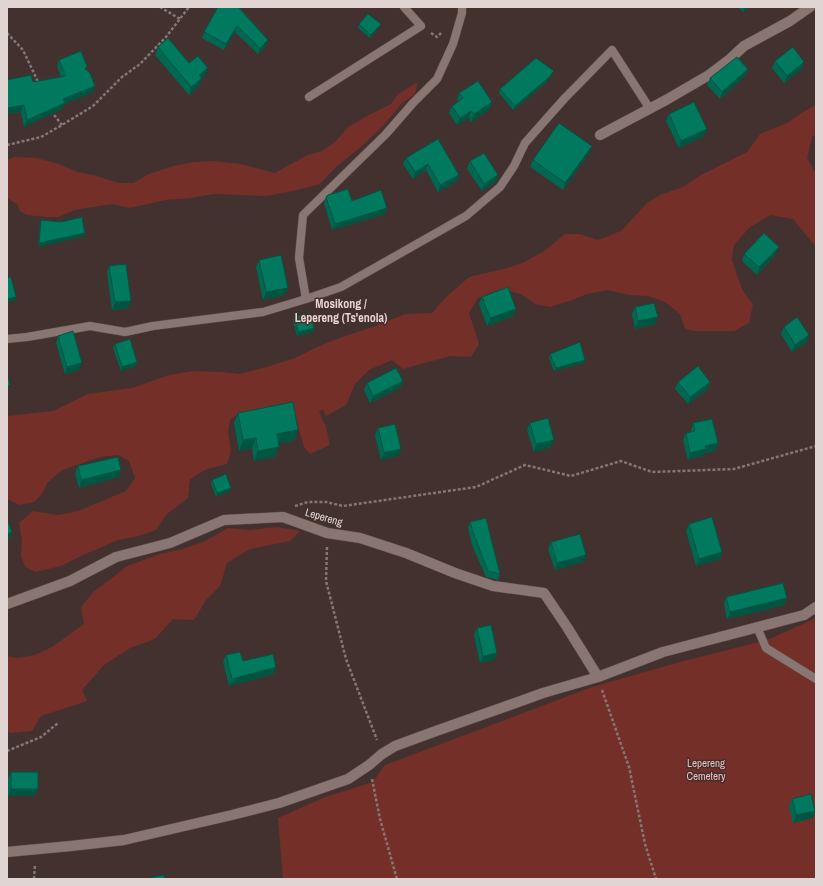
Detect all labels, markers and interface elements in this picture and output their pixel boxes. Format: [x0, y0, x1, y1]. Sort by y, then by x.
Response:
district label: Mosikong / Lepereng (Ts'enola) [295, 296, 387, 326]
street label: Lepereng [304, 505, 344, 529]
park label: Lepereng Cemetery [686, 756, 726, 783]

